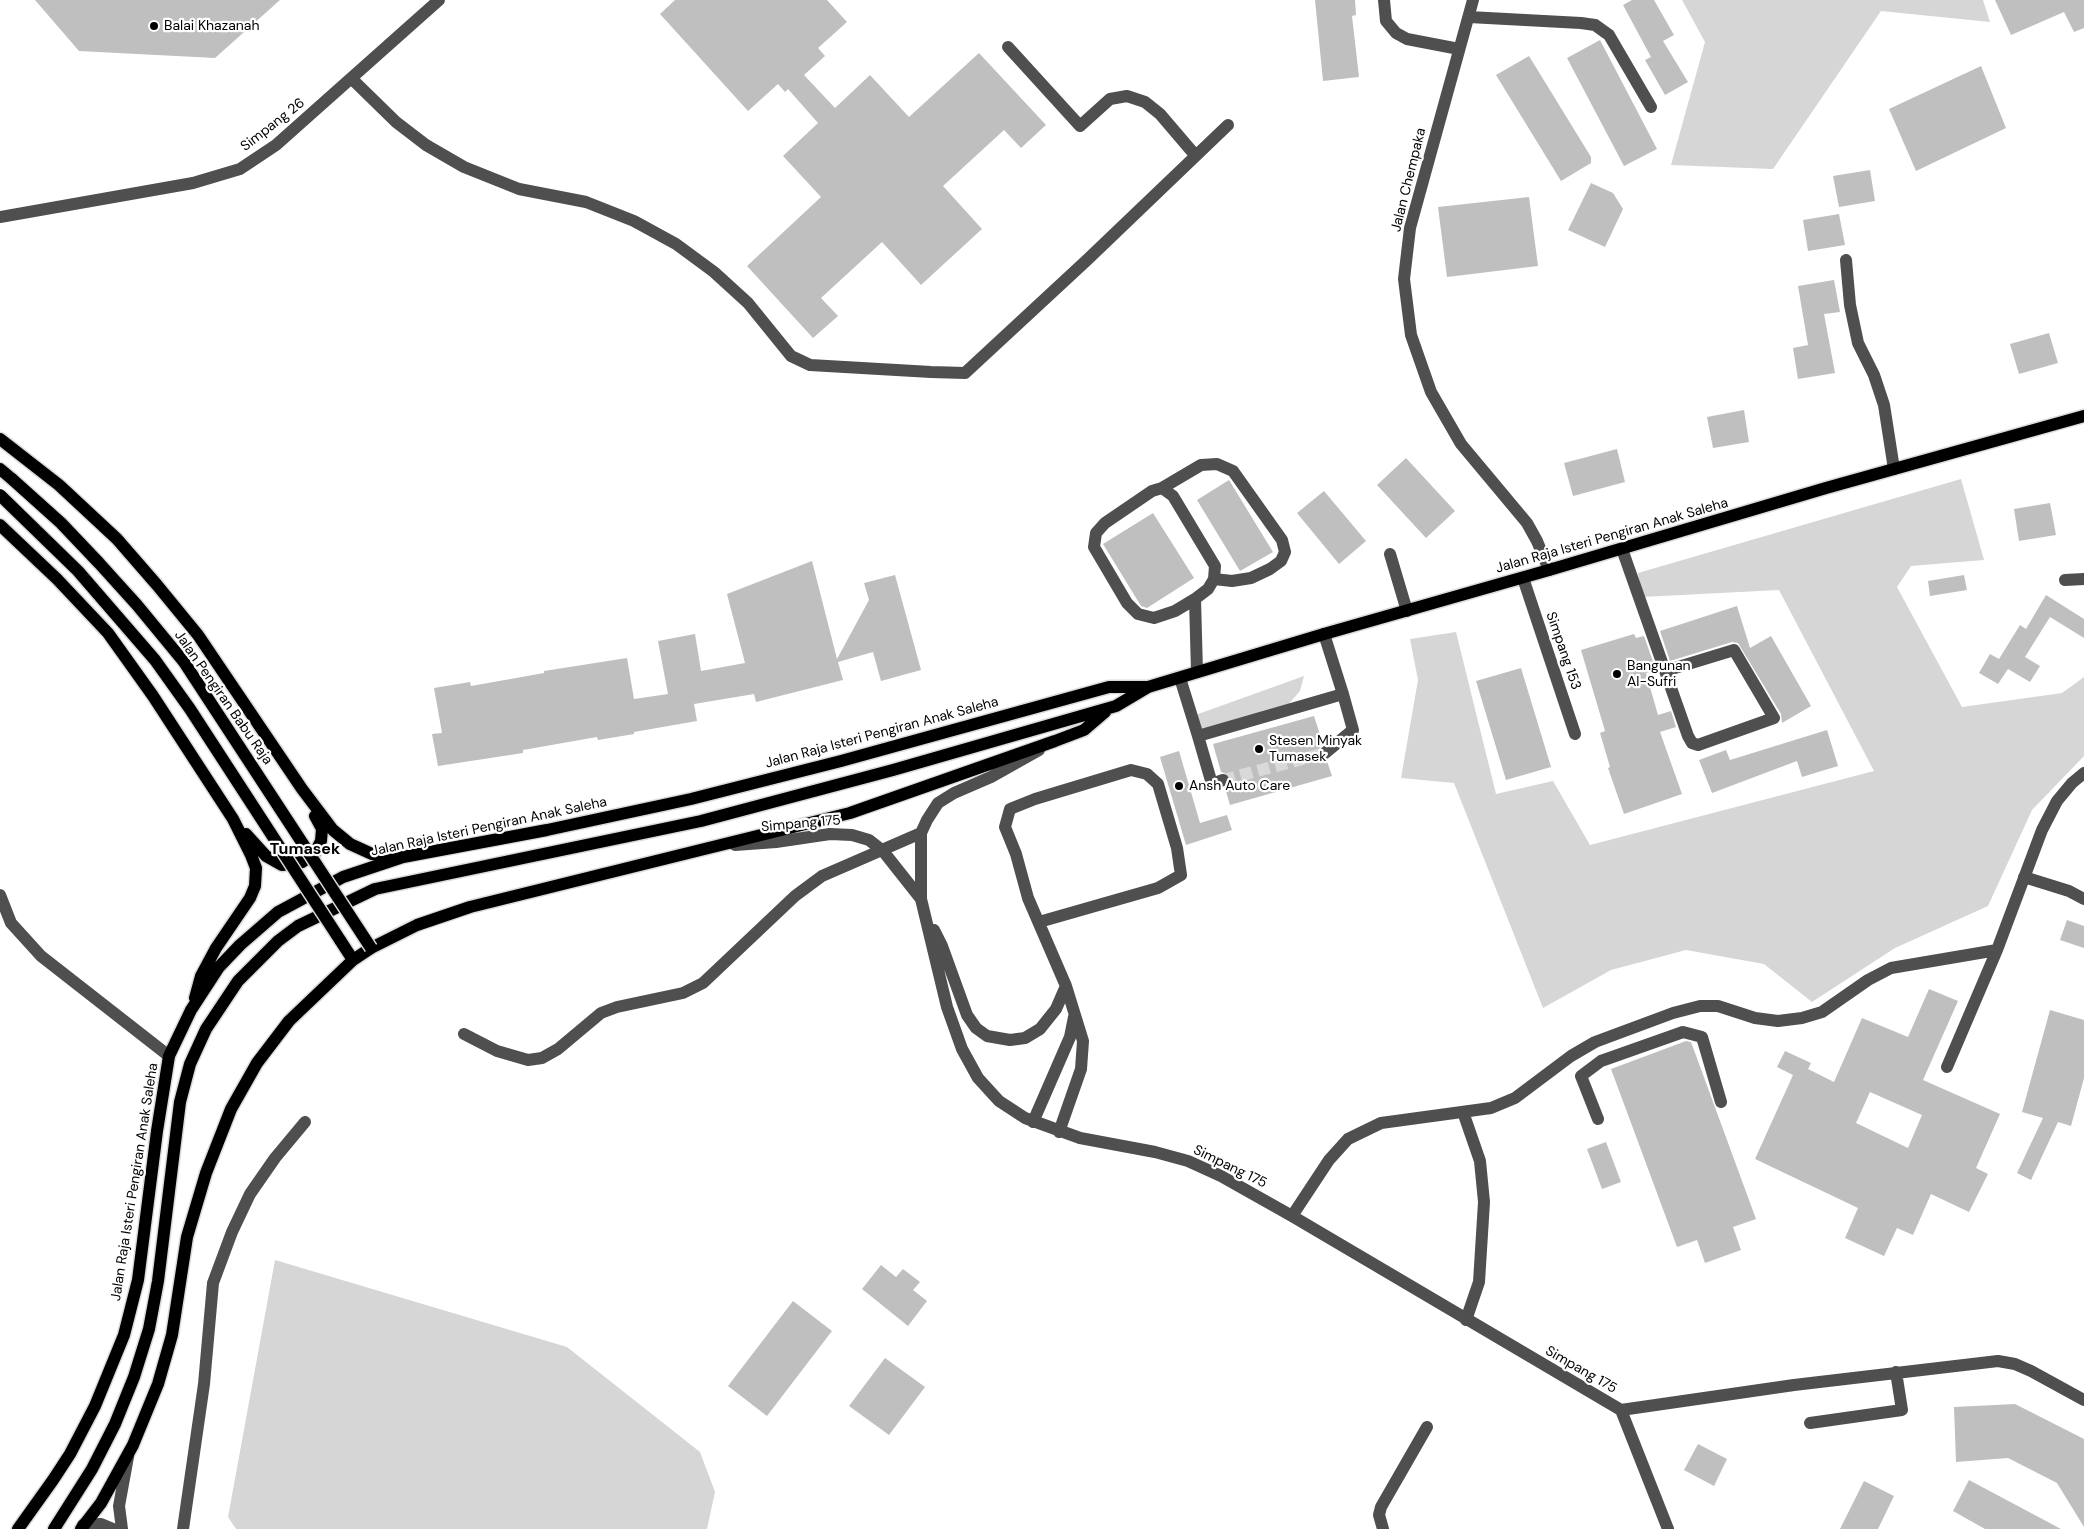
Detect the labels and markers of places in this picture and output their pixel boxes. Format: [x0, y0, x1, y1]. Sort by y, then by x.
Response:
place label: Balai Khazanah [164, 18, 259, 34]
marker: Balai Khazanah [148, 20, 160, 32]
place label: Bangunan Al-Sufri [1627, 658, 1691, 690]
marker: Bangunan Al-Sufri [1611, 668, 1623, 680]
place label: Stesen Minyak Tumasek [1269, 733, 1362, 766]
marker: Stesen Minyak Tumasek [1253, 743, 1265, 755]
place label: Ansh Auto Care [1189, 778, 1290, 794]
marker: Ansh Auto Care [1173, 780, 1185, 792]

